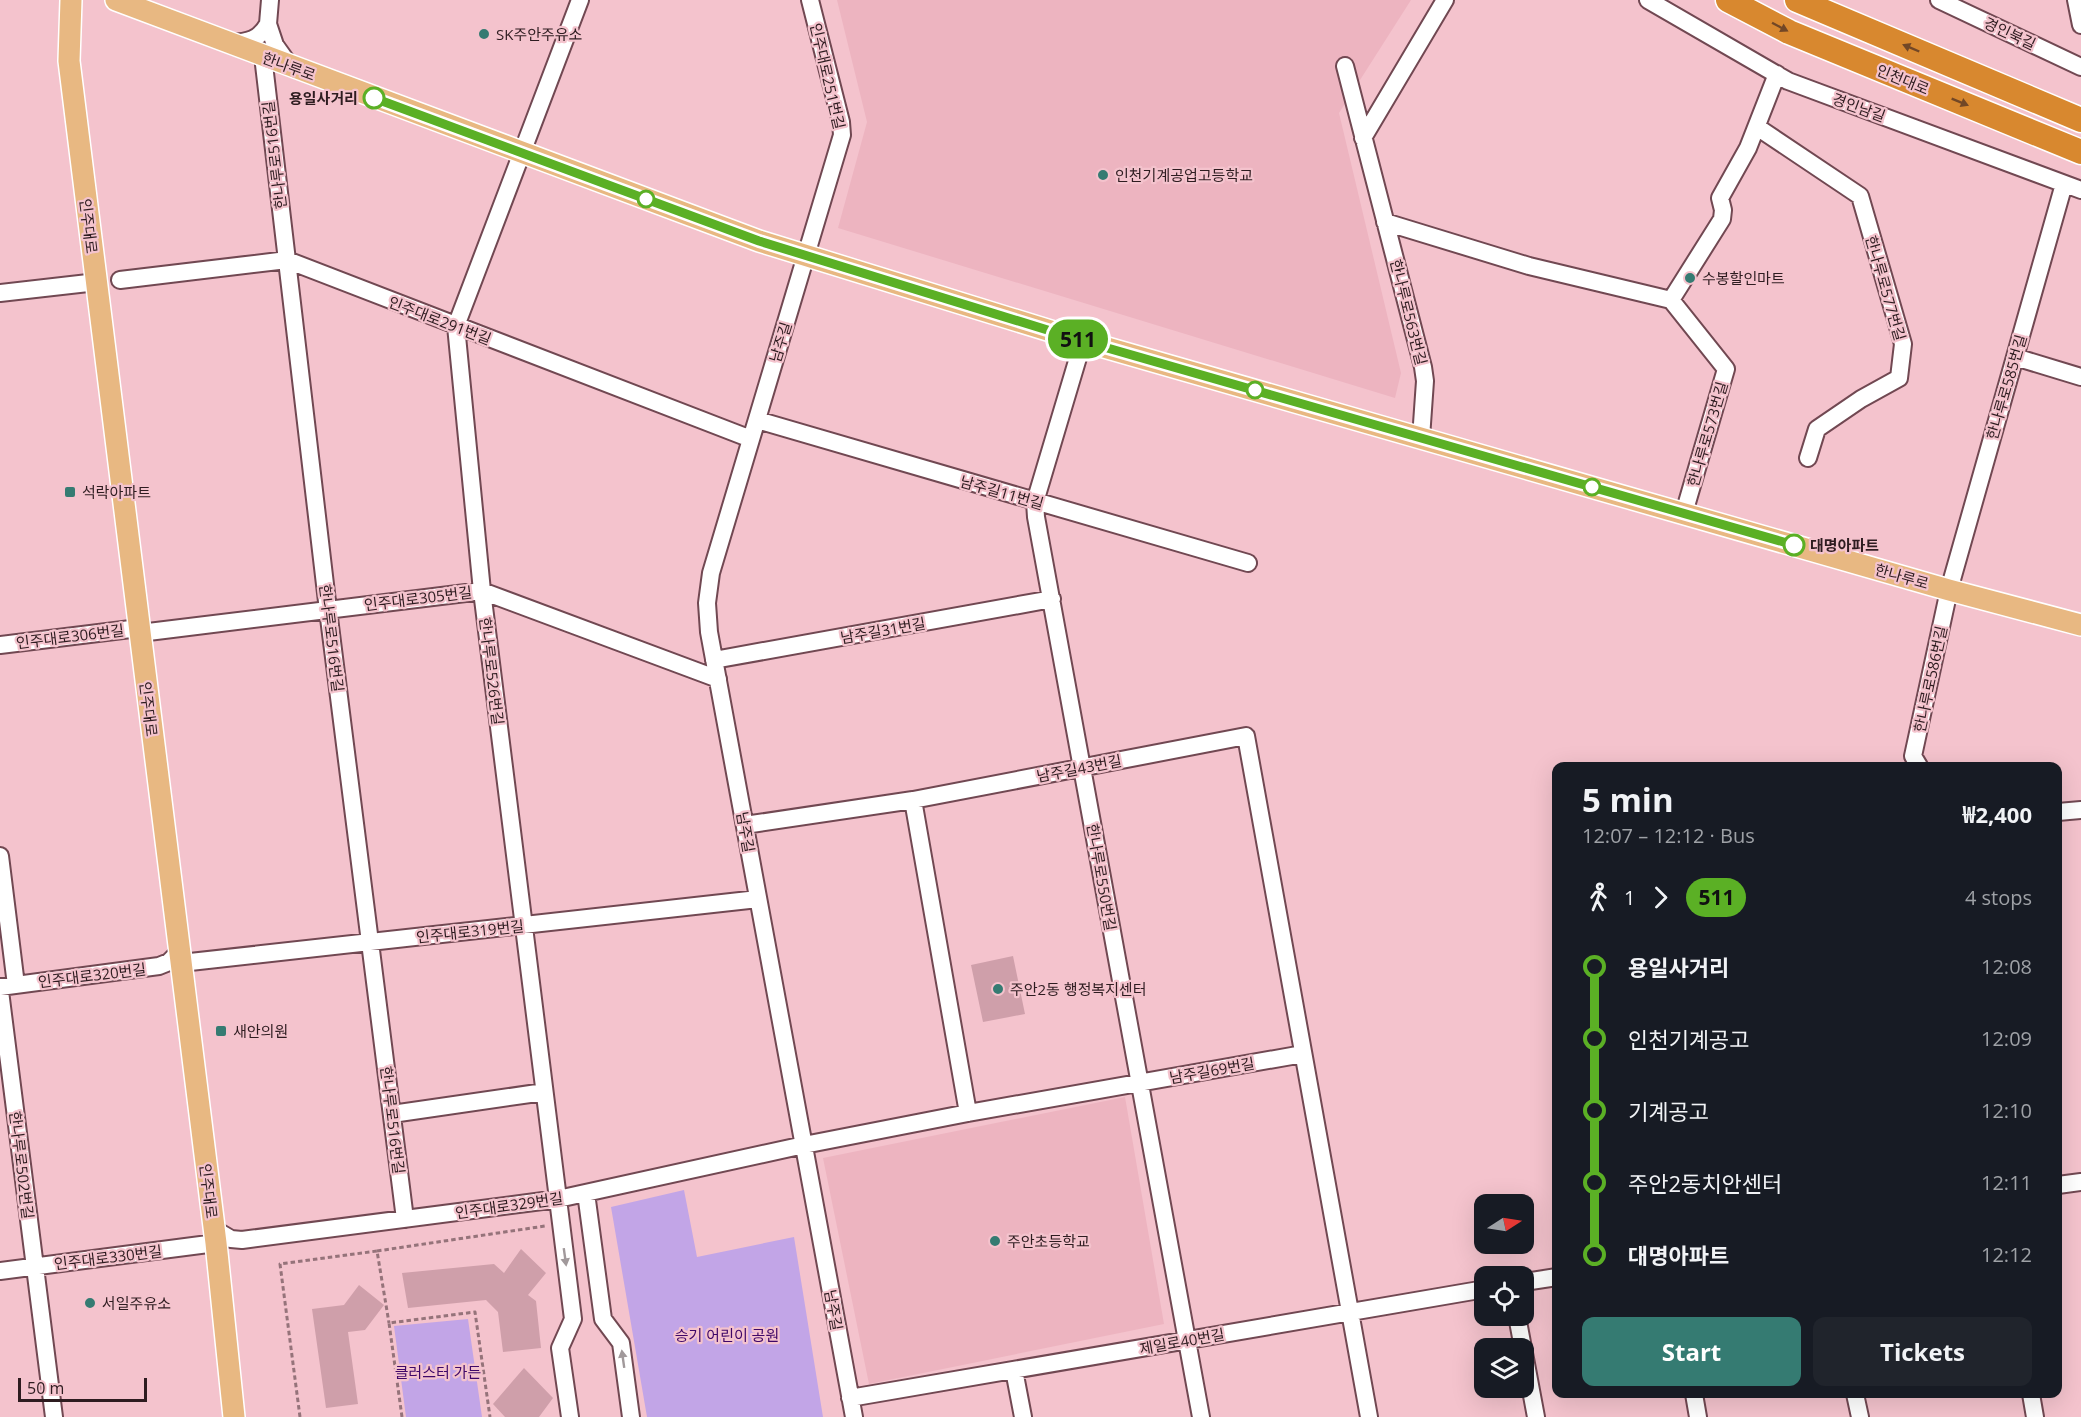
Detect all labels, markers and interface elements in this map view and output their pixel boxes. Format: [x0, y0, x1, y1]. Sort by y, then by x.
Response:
street label: 경인북길 [1981, 12, 2039, 54]
street label: 인주대로251번길 [806, 21, 850, 131]
one-way arrow [1771, 22, 1788, 32]
place label: SK주안주유소 [496, 24, 583, 44]
marker: SK주안주유소 [477, 27, 491, 41]
one-way arrow [1902, 43, 1920, 52]
street label: 한나루로 [260, 47, 318, 85]
street label: 인천대로 [1874, 59, 1932, 99]
marker: 용일사거리 [363, 87, 385, 109]
place label: 용일사거리 [289, 88, 358, 108]
street label: 경인남길 [1830, 88, 1888, 126]
one-way arrow [1951, 97, 1969, 107]
street label: 한나루로516번길 [257, 100, 291, 210]
place label: 인천기계공업고등학교 [1115, 165, 1253, 185]
marker: 인천기계공업고등학교 [1096, 168, 1110, 182]
unlabelled marker [637, 190, 655, 208]
street label: 인주대로 [76, 197, 102, 255]
street label: 한나루로577번길 [1861, 233, 1911, 343]
street label: 한나루로563번길 [1386, 257, 1432, 367]
place label: 수봉할인마트 [1702, 268, 1785, 288]
marker: 수봉할인마트 [1683, 271, 1697, 285]
street label: 인주대로291번길 [386, 291, 494, 349]
street label: 남주길 [764, 319, 796, 365]
line badge: 511 [1044, 320, 1112, 358]
text: 511 [1060, 325, 1096, 353]
street label: 한나루로585번길 [1981, 332, 2031, 442]
street label: 한나루로573번길 [1682, 379, 1732, 489]
unlabelled marker [1246, 381, 1264, 399]
street label: 남주길11번길 [958, 471, 1046, 513]
unlabelled marker [1583, 478, 1601, 496]
place label: 석락아파트 [82, 482, 151, 502]
marker: 석락아파트 [63, 485, 77, 499]
marker: 대명아파트 [1783, 534, 1805, 556]
place label: 대명아파트 [1810, 535, 1879, 555]
street label: 한나루로 [1873, 559, 1931, 593]
street label: 인주대로305번길 [363, 581, 473, 615]
street label: 한나루로516번길 [315, 583, 349, 693]
street label: 남주길31번길 [839, 613, 927, 647]
street label: 한나루로526번길 [475, 616, 509, 726]
street label: 인주대로306번길 [15, 619, 125, 653]
street label: 한나루로586번길 [1909, 624, 1951, 734]
street label: 인주대로 [136, 680, 162, 738]
street label: 남주길43번길 [1035, 750, 1123, 786]
text: 5 min [1582, 777, 1674, 822]
text: ₩2,400 [1962, 799, 2032, 829]
street label: 남주길 [733, 810, 759, 854]
street label: 한나루로550번길 [1083, 822, 1121, 932]
text: 12:07 – 12:12 · Bus [1582, 822, 1755, 849]
icon: walk [1582, 881, 1615, 914]
icon: forward [1644, 881, 1677, 914]
text: 511 [1698, 883, 1734, 911]
text: 1 [1624, 884, 1635, 911]
text: 4 stops [1965, 884, 2032, 911]
street label: 인주대로319번길 [415, 915, 525, 947]
text: 용일사거리 [1628, 952, 1729, 982]
text: 12:08 [1981, 953, 2032, 980]
street label: 인주대로320번길 [37, 958, 147, 992]
place label: 주안2동 행정복지센터 [1010, 979, 1147, 999]
marker: 주안2동 행정복지센터 [991, 982, 1005, 996]
place label: 새안의원 [233, 1021, 288, 1041]
marker: 새안의원 [214, 1024, 228, 1038]
text: 인천기계공고 [1628, 1024, 1749, 1054]
text: 12:09 [1981, 1025, 2032, 1052]
street label: 남주길69번길 [1168, 1053, 1256, 1087]
street label: 한나루로516번길 [376, 1065, 410, 1175]
text: 기계공고 [1628, 1096, 1709, 1126]
text: 12:10 [1981, 1097, 2032, 1124]
street label: 한나루로502번길 [5, 1110, 39, 1220]
street label: 인주대로 [196, 1162, 222, 1220]
text: 주안2동치안센터 [1628, 1168, 1782, 1198]
text: 12:11 [1981, 1169, 2032, 1196]
street label: 인주대로329번길 [454, 1188, 564, 1222]
north arrow [1474, 1194, 1534, 1254]
map controls [1474, 1194, 1534, 1398]
place label: 주안초등학교 [1007, 1231, 1090, 1251]
marker: 주안초등학교 [988, 1234, 1002, 1248]
street label: 인주대로330번길 [53, 1240, 163, 1274]
text: 대명아파트 [1628, 1240, 1729, 1270]
text: 12:12 [1981, 1241, 2032, 1268]
one-way arrow [561, 1248, 570, 1267]
button: locate [1474, 1266, 1534, 1326]
street label: 남주길 [821, 1288, 847, 1332]
place label: 서일주유소 [102, 1293, 171, 1313]
marker: 서일주유소 [83, 1296, 97, 1310]
button: Start [1582, 1317, 1801, 1386]
button: Tickets [1813, 1317, 2032, 1386]
street label: 제일로40번길 [1138, 1324, 1226, 1358]
park label: 승기 어린이 공원 [675, 1325, 779, 1345]
button: layers [1474, 1338, 1534, 1398]
one-way arrow [618, 1349, 627, 1368]
park label: 클러스터 가든 [395, 1362, 482, 1382]
scale bar [18, 1375, 147, 1402]
text: 50 m [27, 1377, 64, 1399]

